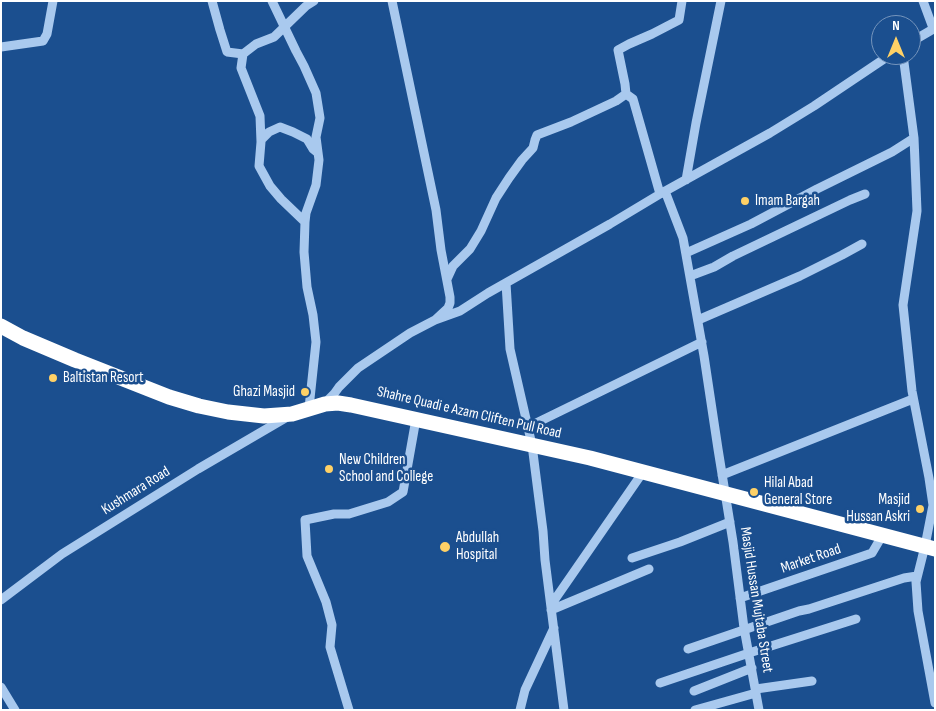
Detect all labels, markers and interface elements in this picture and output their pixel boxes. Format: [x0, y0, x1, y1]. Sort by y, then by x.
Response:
north arrow [871, 15, 921, 65]
text: N [892, 17, 900, 34]
place label: Imam Bargah [755, 192, 820, 210]
marker: Imam Bargah [739, 195, 751, 207]
place label: Baltistan Resort [63, 369, 144, 387]
marker: Baltistan Resort [47, 372, 59, 384]
place label: Ghazi Masjid [233, 383, 295, 401]
street label: Shahre Quadi e Azam Cliften Pull Road [375, 383, 563, 443]
marker: Ghazi Masjid [299, 386, 311, 398]
place label: New Children School and College [339, 451, 433, 486]
street label: Kushmara Road [98, 463, 174, 519]
marker: New Children School and College [323, 463, 335, 475]
place label: Hilal Abad General Store [764, 474, 832, 509]
marker: Hilal Abad General Store [748, 486, 760, 498]
place label: Masjid Hussan Askri [846, 491, 910, 526]
marker: Masjid Hussan Askri [914, 503, 926, 515]
street label: Masjid Hussan Mujtaba Street [736, 526, 776, 674]
place label: Abdullah Hospital [456, 529, 499, 564]
marker: Abdullah Hospital [438, 540, 452, 554]
street label: Market Road [779, 540, 843, 578]

